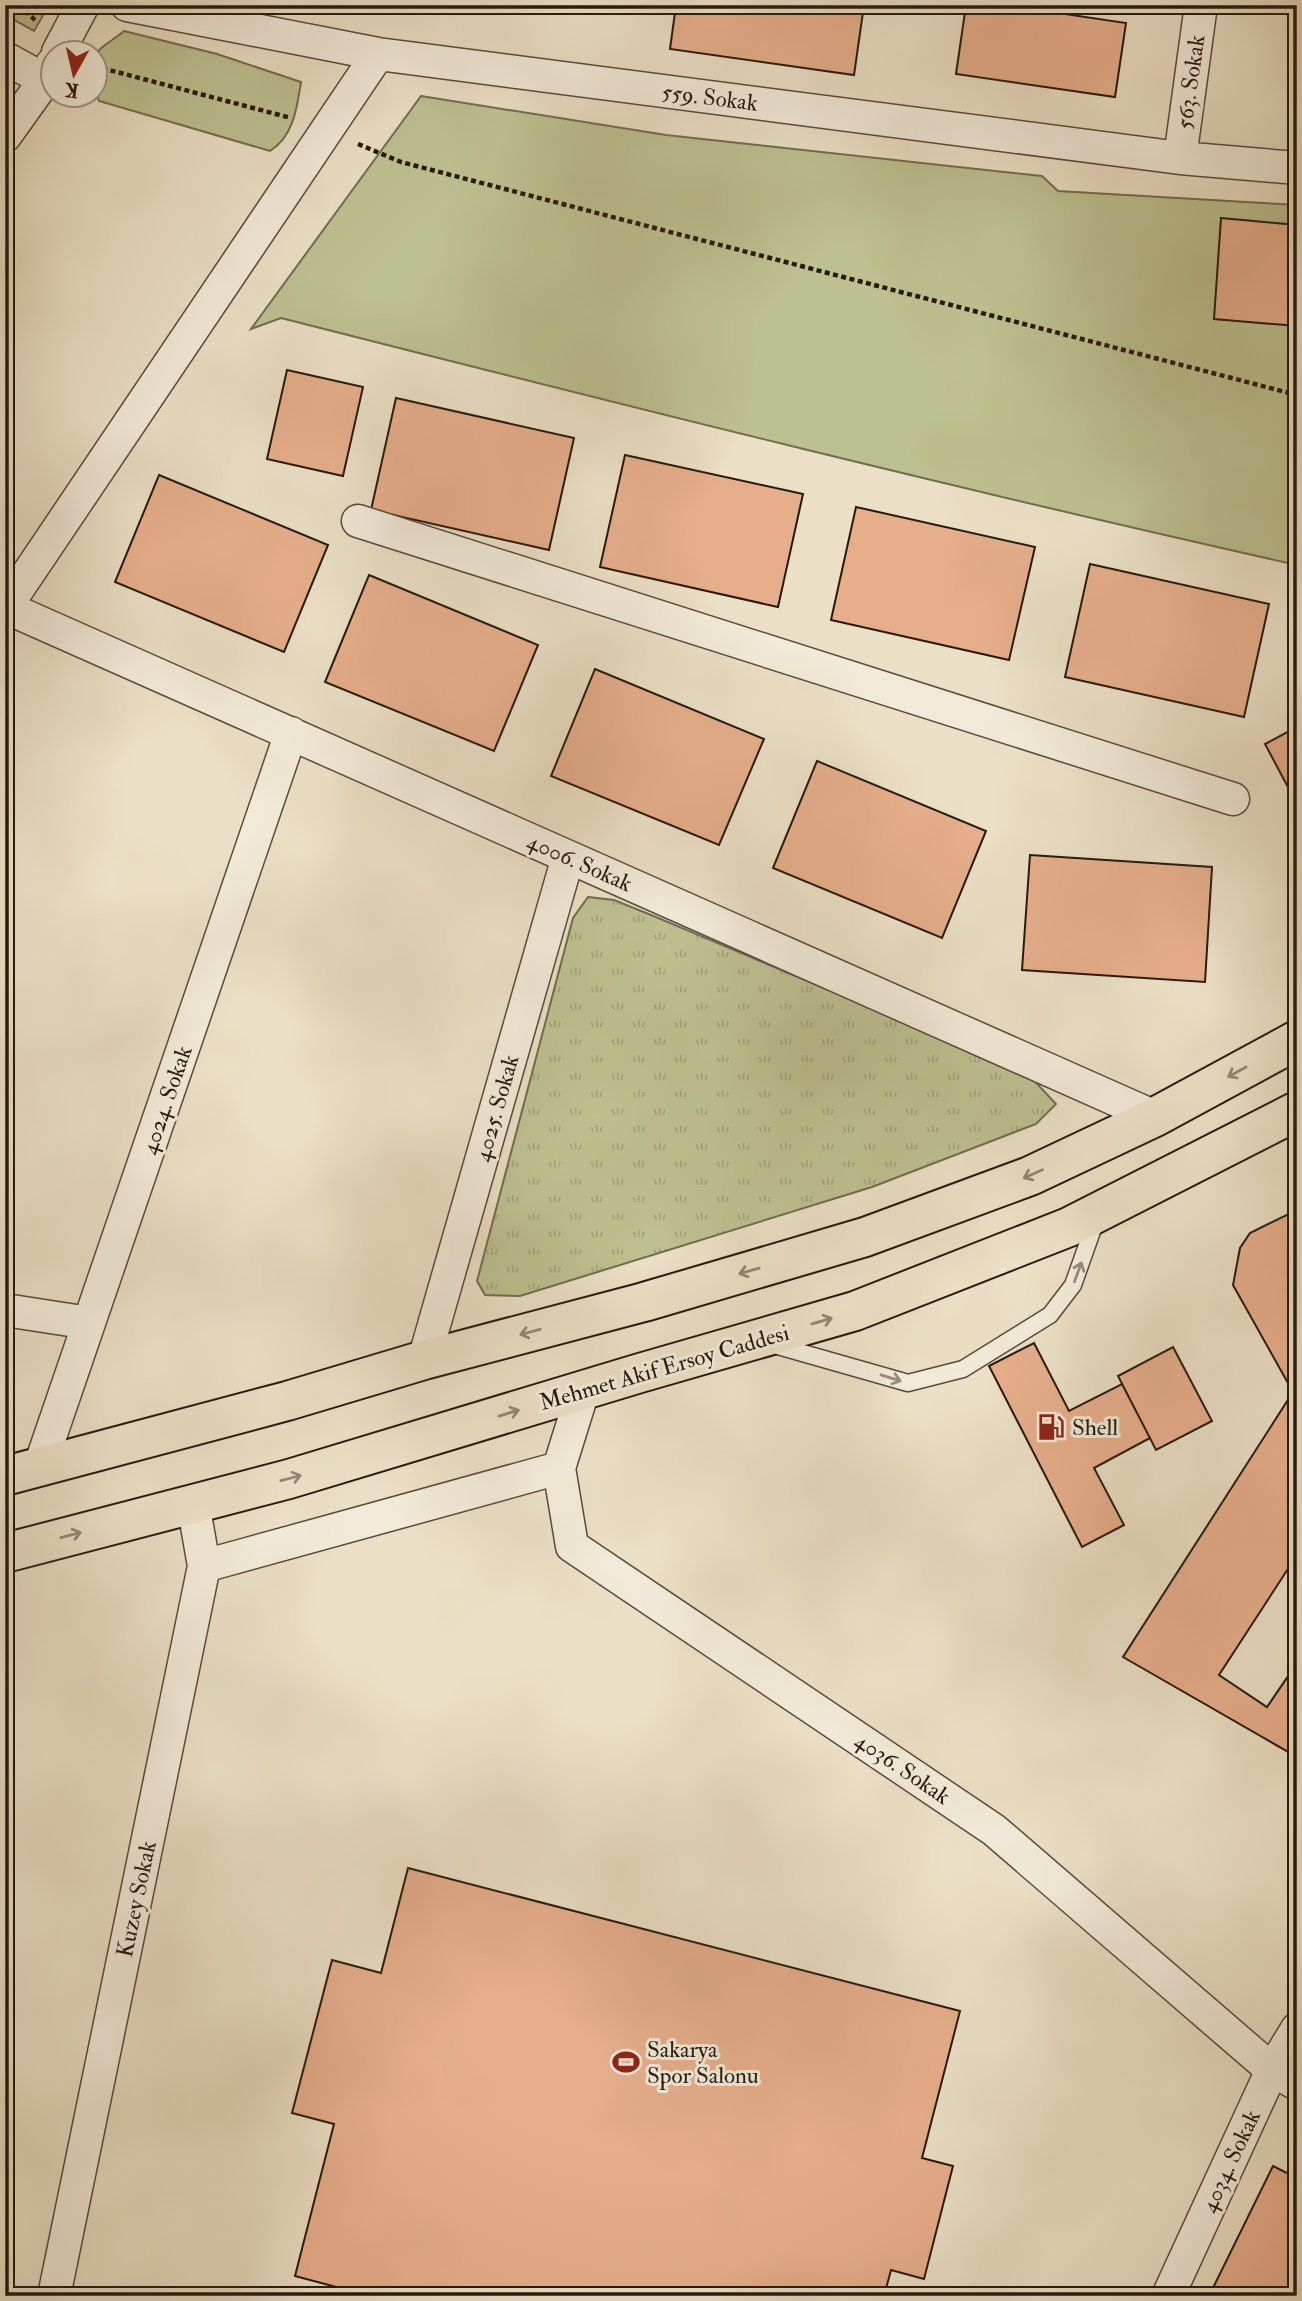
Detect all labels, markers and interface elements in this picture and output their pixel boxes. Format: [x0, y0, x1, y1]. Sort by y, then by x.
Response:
street label: 563. Sokak [1170, 33, 1211, 131]
north arrow [38, 38, 108, 108]
text: K [63, 77, 80, 103]
street label: 559. Sokak [660, 77, 760, 118]
street label: 4006. Sokak [523, 826, 637, 898]
street label: 4024. Sokak [134, 1042, 199, 1158]
street label: 4025. Sokak [467, 1051, 526, 1165]
one-way arrow [1227, 1066, 1248, 1079]
one-way arrow [1023, 1168, 1045, 1181]
one-way arrow [1072, 1262, 1085, 1284]
one-way arrow [738, 1265, 760, 1278]
one-way arrow [810, 1314, 832, 1327]
street label: Mehmet Akif Ersoy Caddesi [536, 1318, 792, 1417]
one-way arrow [519, 1326, 541, 1339]
one-way arrow [880, 1372, 902, 1385]
one-way arrow [498, 1405, 520, 1418]
fuel station icon: Shell [1036, 1412, 1066, 1442]
place label: Shell [1072, 1413, 1118, 1442]
one-way arrow [279, 1471, 302, 1484]
one-way arrow [60, 1528, 82, 1541]
street label: 4036. Sokak [849, 1726, 956, 1811]
street label: Kuzey Sokak [110, 1838, 163, 1960]
place label: Sakarya Spor Salonu [647, 2035, 759, 2091]
sports icon: Sakarya Spor Salonu [611, 2047, 641, 2077]
street label: 4034. Sokak [1194, 2105, 1267, 2217]

